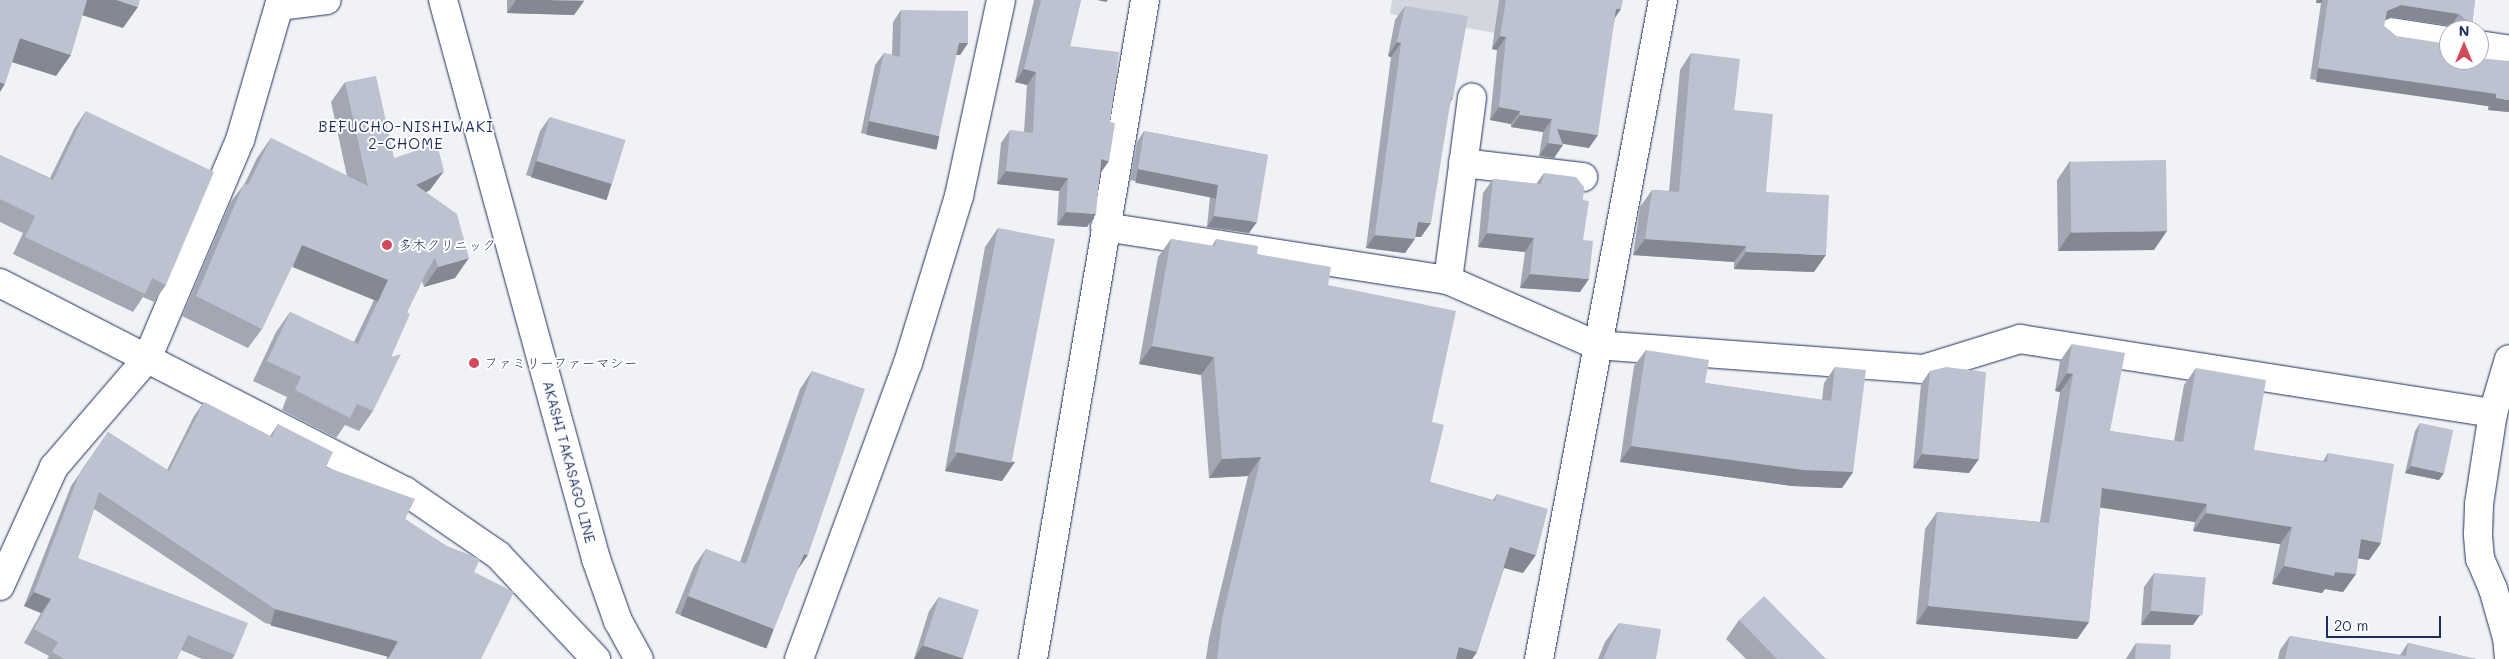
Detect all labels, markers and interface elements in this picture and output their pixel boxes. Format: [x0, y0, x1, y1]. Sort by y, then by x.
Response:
north arrow [2439, 20, 2489, 70]
text: N [2459, 21, 2469, 40]
district label: BEFUCHO-NISHIWAKI 2-CHOME [316, 117, 496, 152]
place label: 多木クリニック [398, 237, 496, 253]
marker: 多木クリニック [380, 238, 394, 252]
place label: ファミリーファーマシー [484, 355, 638, 371]
marker: ファミリーファーマシー [468, 357, 480, 369]
street label: AKASHI TAKASAGO LINE [539, 379, 599, 545]
scale bar [2329, 606, 2444, 638]
text: 20 m [2334, 615, 2368, 635]

